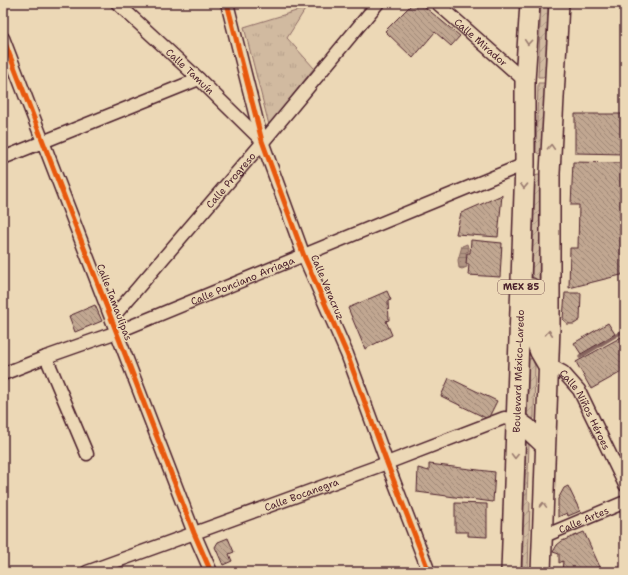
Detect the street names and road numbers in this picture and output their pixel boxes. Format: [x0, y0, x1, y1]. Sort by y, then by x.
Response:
street label: Calle Mirador [452, 16, 510, 70]
street label: Calle Tamuín [163, 46, 217, 97]
street label: Calle Progreso [203, 150, 259, 211]
street label: Calle Ponciano Arriaga [189, 253, 297, 308]
street label: Calle Veracruz [308, 253, 347, 322]
street label: Calle Tamaulipas [94, 262, 135, 343]
road number: MEX 85 [498, 280, 544, 294]
street label: Boulevard México-Laredo [510, 309, 527, 433]
street label: Calle Niños Héroes [557, 367, 613, 452]
street label: Calle Bocanegra [263, 475, 341, 514]
street label: Calle Artes [557, 504, 611, 536]

